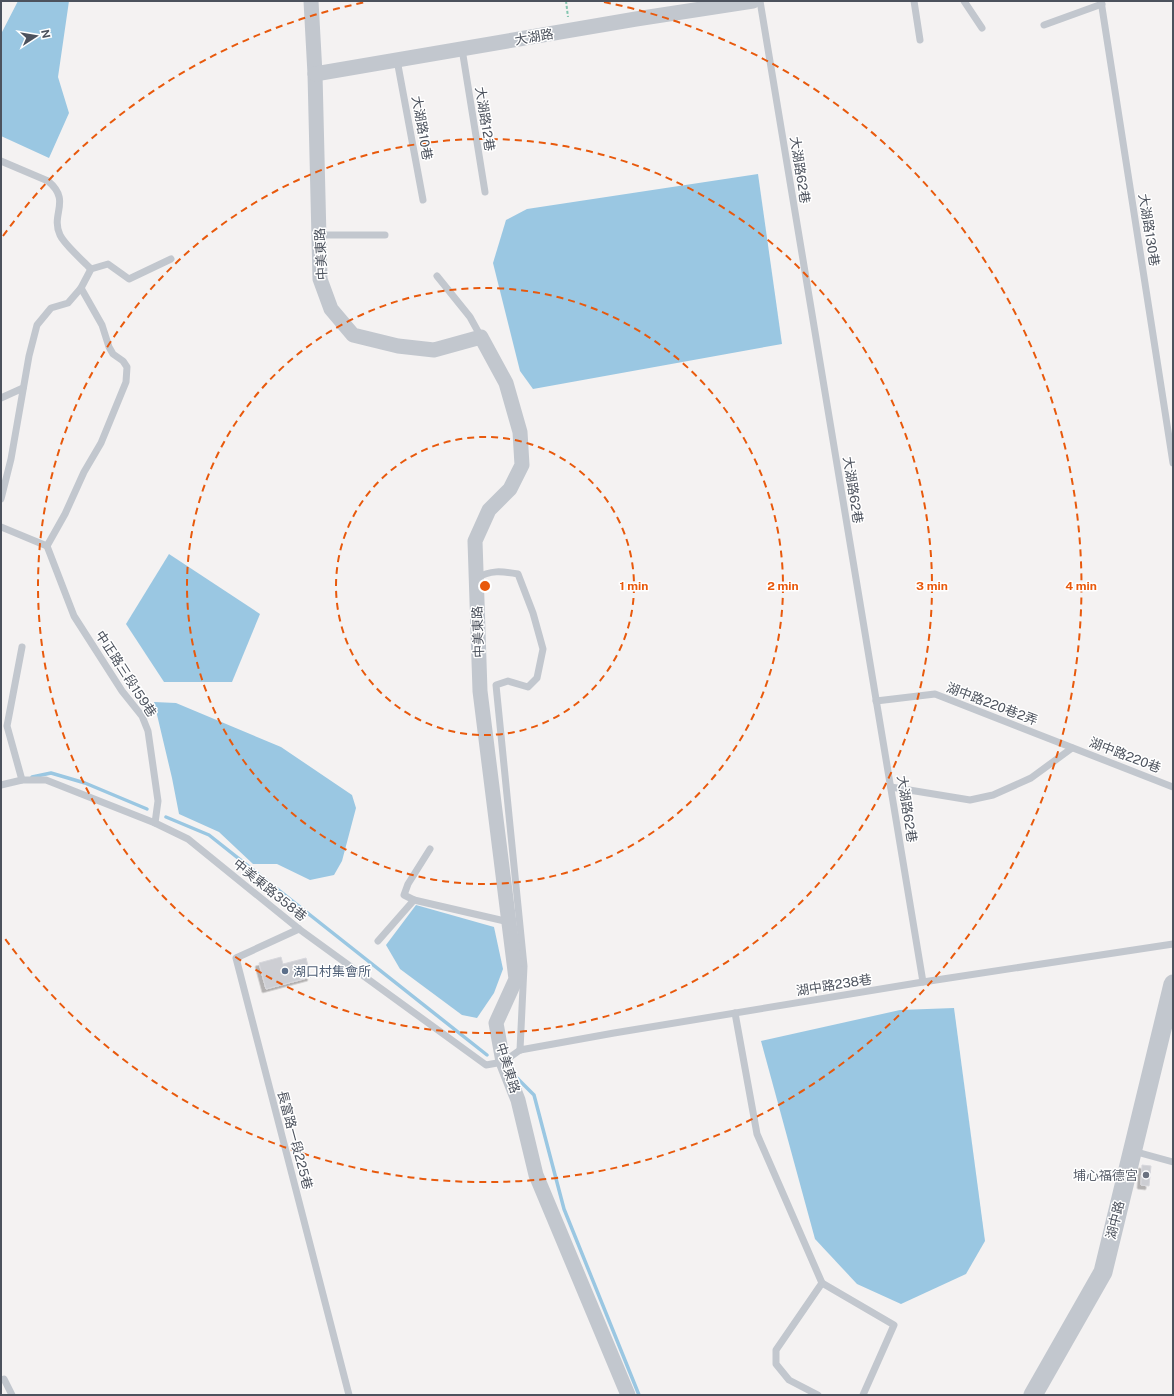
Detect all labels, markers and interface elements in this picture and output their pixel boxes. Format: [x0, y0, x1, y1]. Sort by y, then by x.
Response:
north arrow [16, 16, 56, 56]
street label: 大湖路 [513, 26, 555, 48]
text: N [39, 28, 53, 39]
street label: 大湖路12巷 [473, 86, 497, 152]
street label: 大湖路10巷 [409, 95, 435, 161]
street label: 大湖路62巷 [787, 135, 813, 205]
street label: 大湖路130巷 [1136, 193, 1162, 267]
street label: 中美東路 [312, 228, 330, 280]
street label: 大湖路62巷 [840, 455, 866, 525]
centre of rings [478, 579, 492, 593]
text: 1 min [620, 579, 648, 593]
text: 2 min [767, 579, 799, 593]
text: 3 min [916, 579, 948, 593]
text: 4 min [1065, 579, 1097, 593]
street label: 中美東路 [470, 606, 486, 658]
street label: 中正路三段159巷 [93, 628, 159, 720]
street label: 湖中路220巷2弄 [944, 680, 1040, 728]
street label: 湖中路220巷 [1087, 734, 1163, 776]
street label: 大湖路62巷 [894, 774, 920, 844]
street label: 中美東路358巷 [230, 856, 310, 924]
place label: 湖口村集會所 [293, 964, 371, 979]
marker: 湖口村集會所 [280, 966, 290, 976]
street label: 湖中路238巷 [795, 972, 873, 998]
street label: 中美東路 [493, 1041, 523, 1095]
street label: 長富路一段225巷 [275, 1089, 315, 1191]
place label: 埔心福德宮 [1073, 1168, 1138, 1183]
marker: 埔心福德宮 [1141, 1170, 1151, 1180]
street label: 湖中路 [1103, 1199, 1127, 1241]

